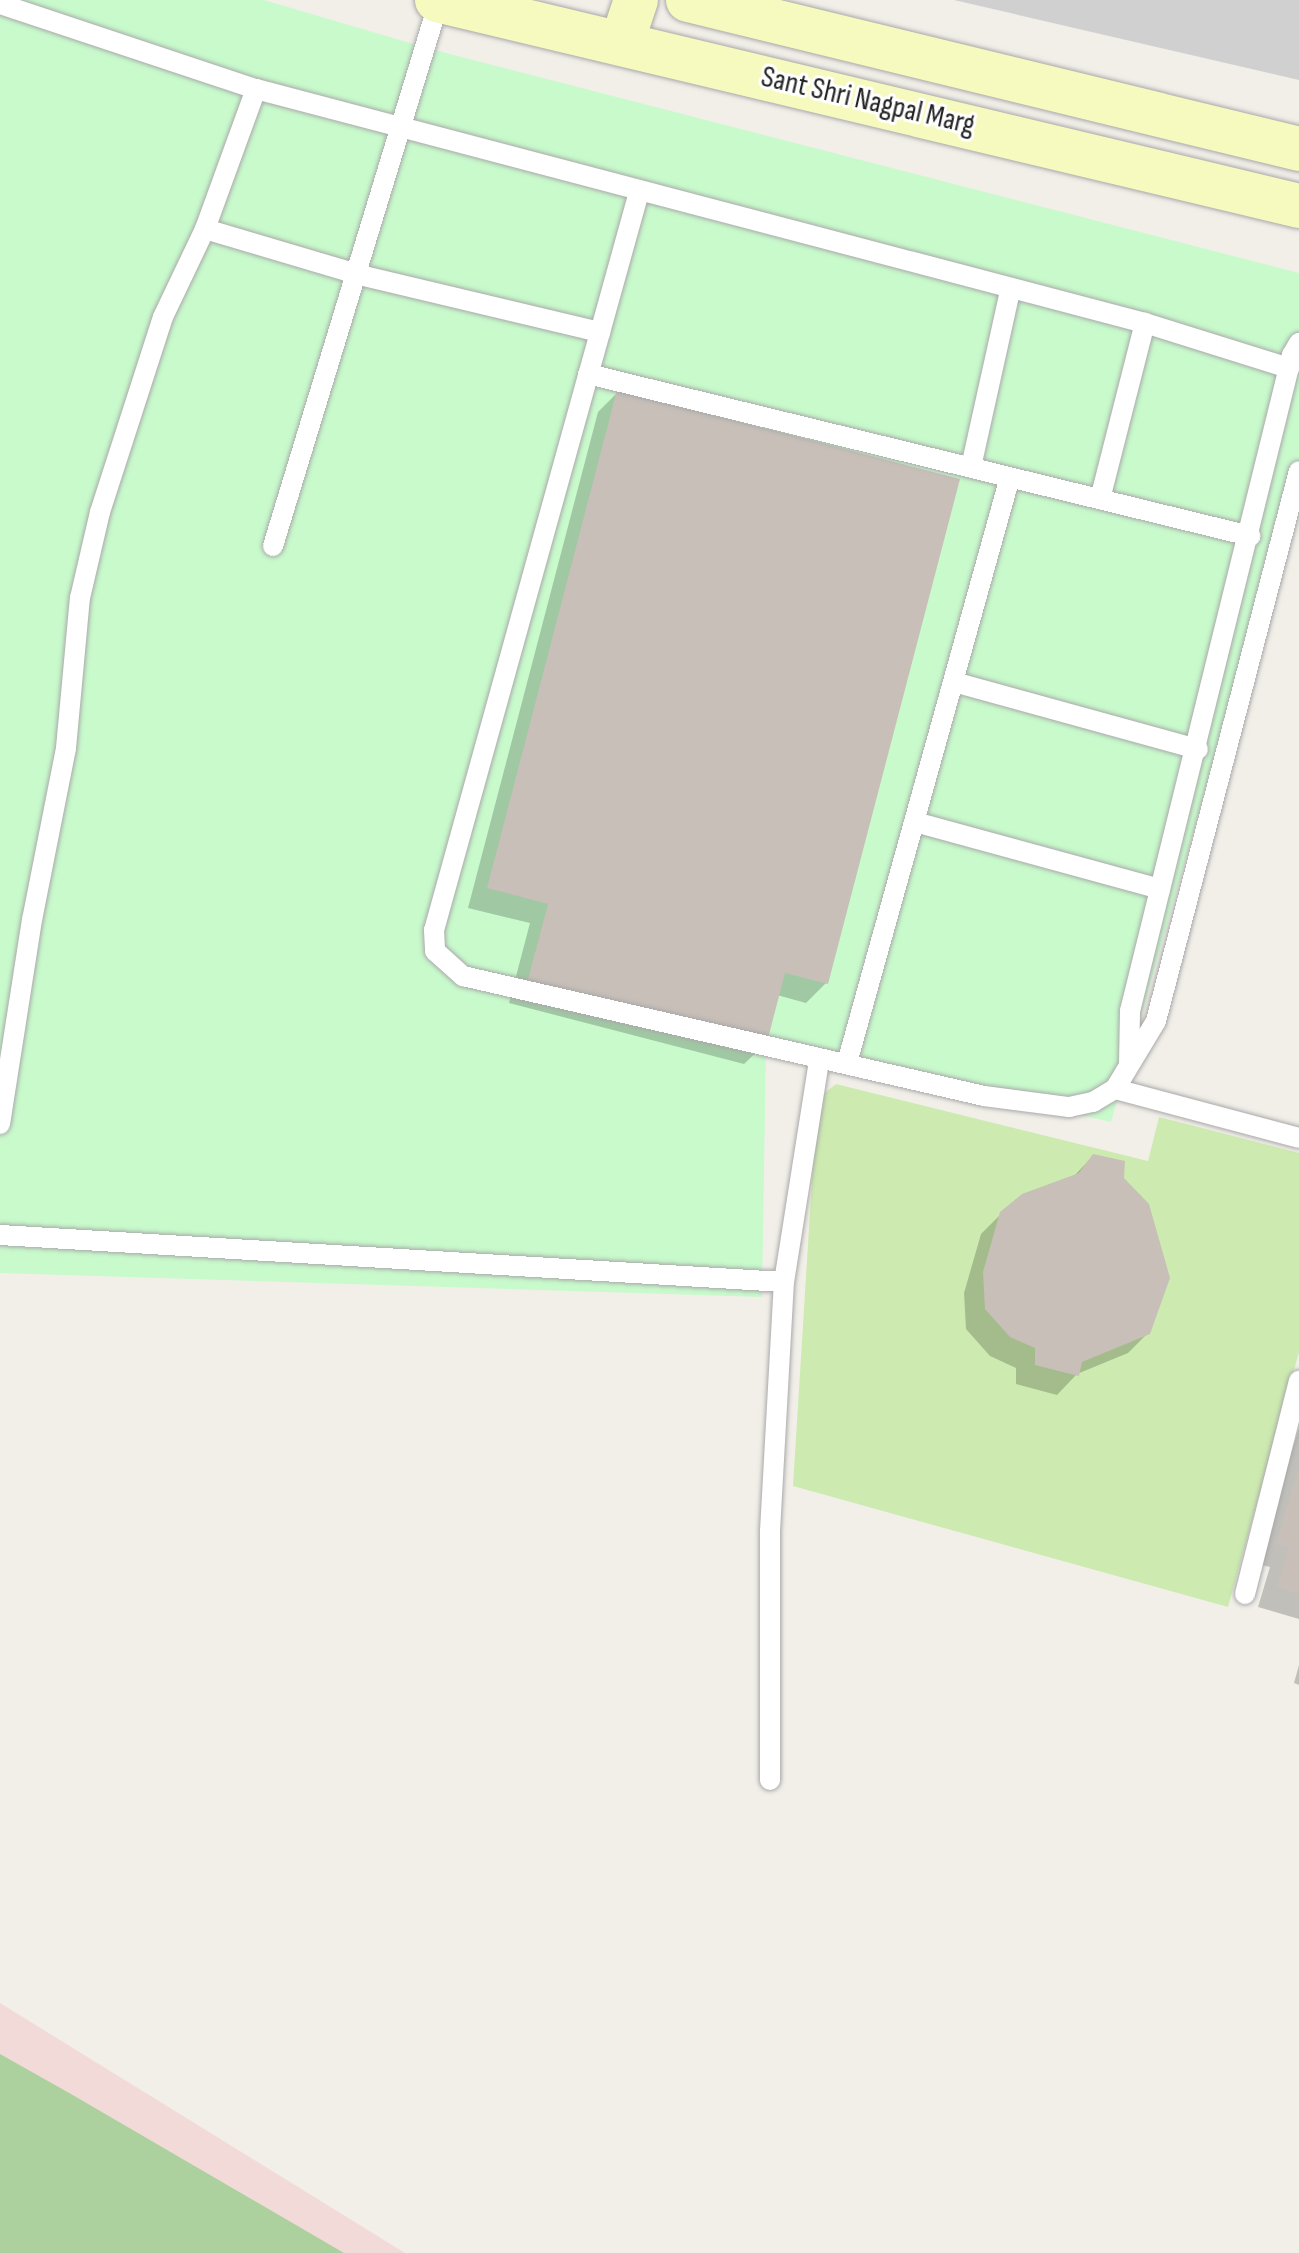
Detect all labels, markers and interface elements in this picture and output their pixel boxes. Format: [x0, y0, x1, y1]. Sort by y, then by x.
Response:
street label: Sant Shri Nagpal Marg [758, 59, 978, 143]

